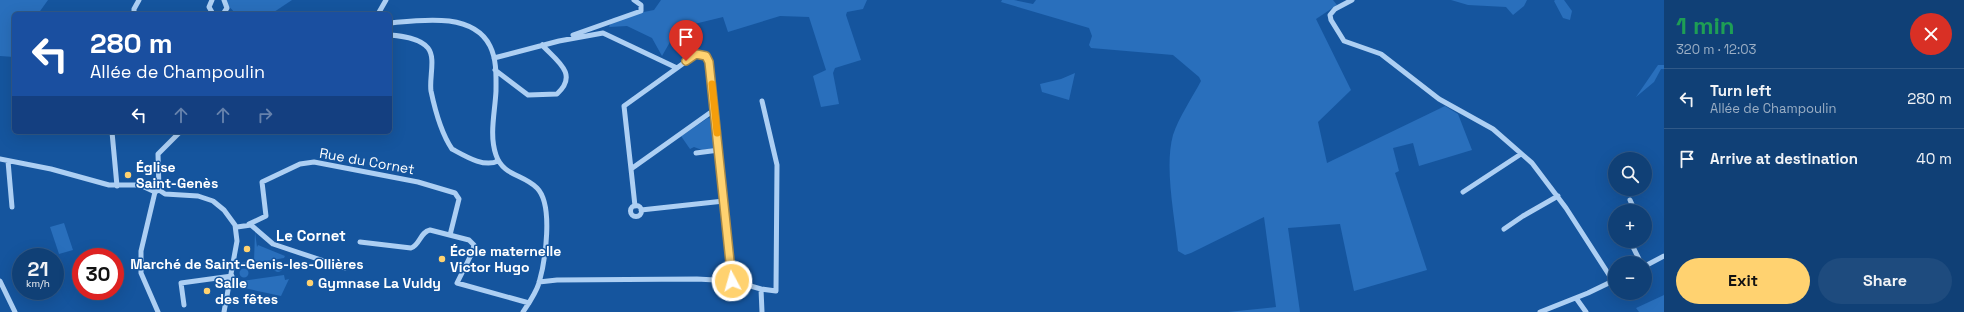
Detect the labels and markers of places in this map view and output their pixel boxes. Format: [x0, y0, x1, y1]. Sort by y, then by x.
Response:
pin [669, 20, 703, 61]
place label: Église Saint-Genès [136, 158, 218, 192]
marker: Église Saint-Genès [123, 170, 133, 180]
place label: École maternelle Victor Hugo [450, 242, 561, 276]
marker: Marché de Saint-Genis-les-Ollières [242, 244, 252, 254]
marker: École maternelle Victor Hugo [437, 254, 447, 264]
place label: Marché de Saint-Genis-les-Ollières [130, 255, 364, 273]
place label: Salle des fêtes [215, 274, 278, 308]
place label: Gymnase La Vuldy [318, 274, 441, 292]
marker: Gymnase La Vuldy [305, 278, 315, 288]
marker: Salle des fêtes [202, 286, 212, 296]

